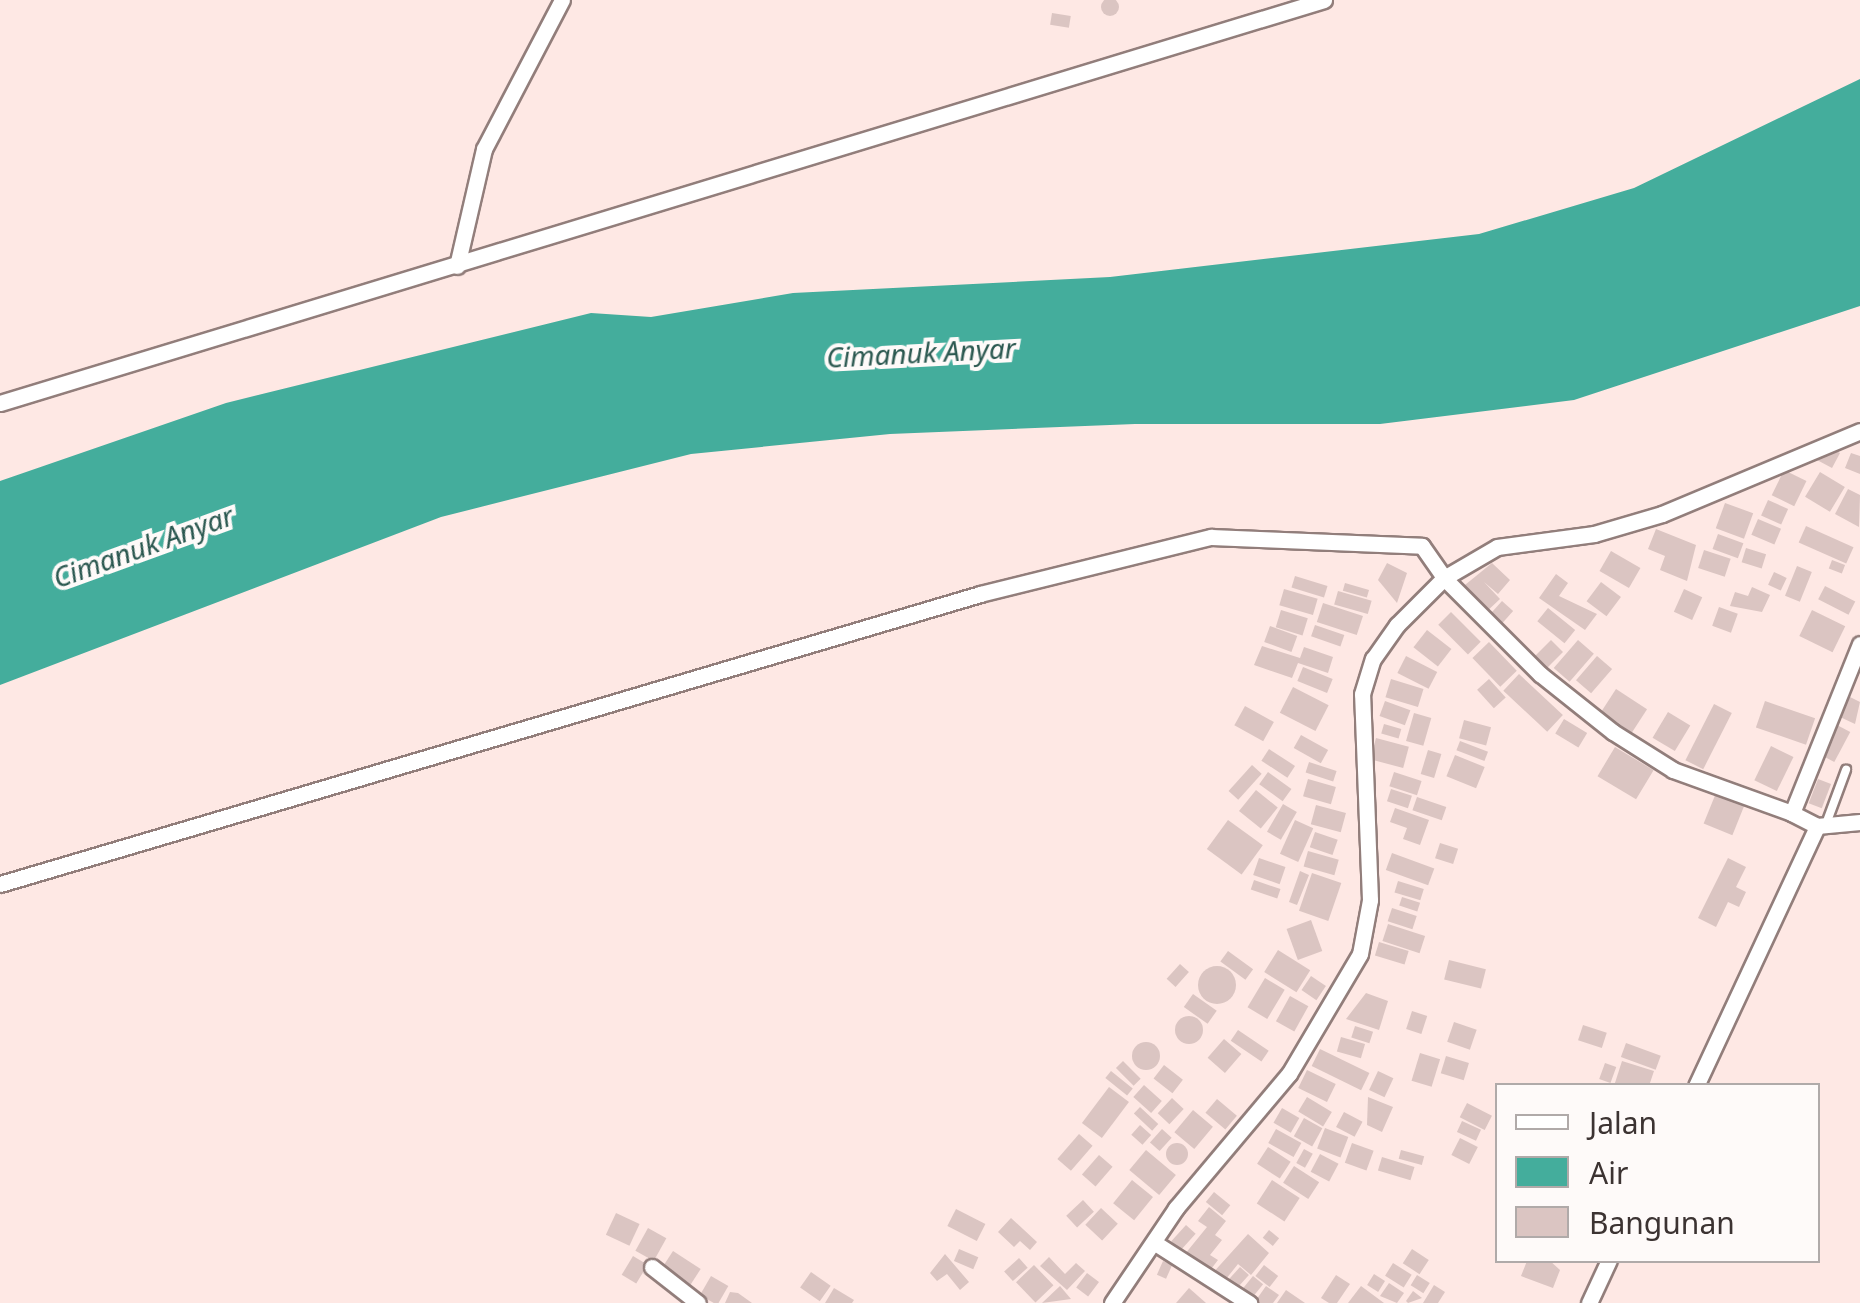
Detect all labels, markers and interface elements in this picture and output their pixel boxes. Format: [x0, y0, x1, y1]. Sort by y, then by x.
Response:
water label: Cimanuk Anyar [825, 330, 1017, 374]
water label: Cimanuk Anyar [48, 498, 238, 594]
legend [1495, 1083, 1820, 1263]
text: Jalan [1589, 1102, 1657, 1143]
text: Air [1589, 1152, 1628, 1193]
text: Bangunan [1589, 1202, 1735, 1243]

